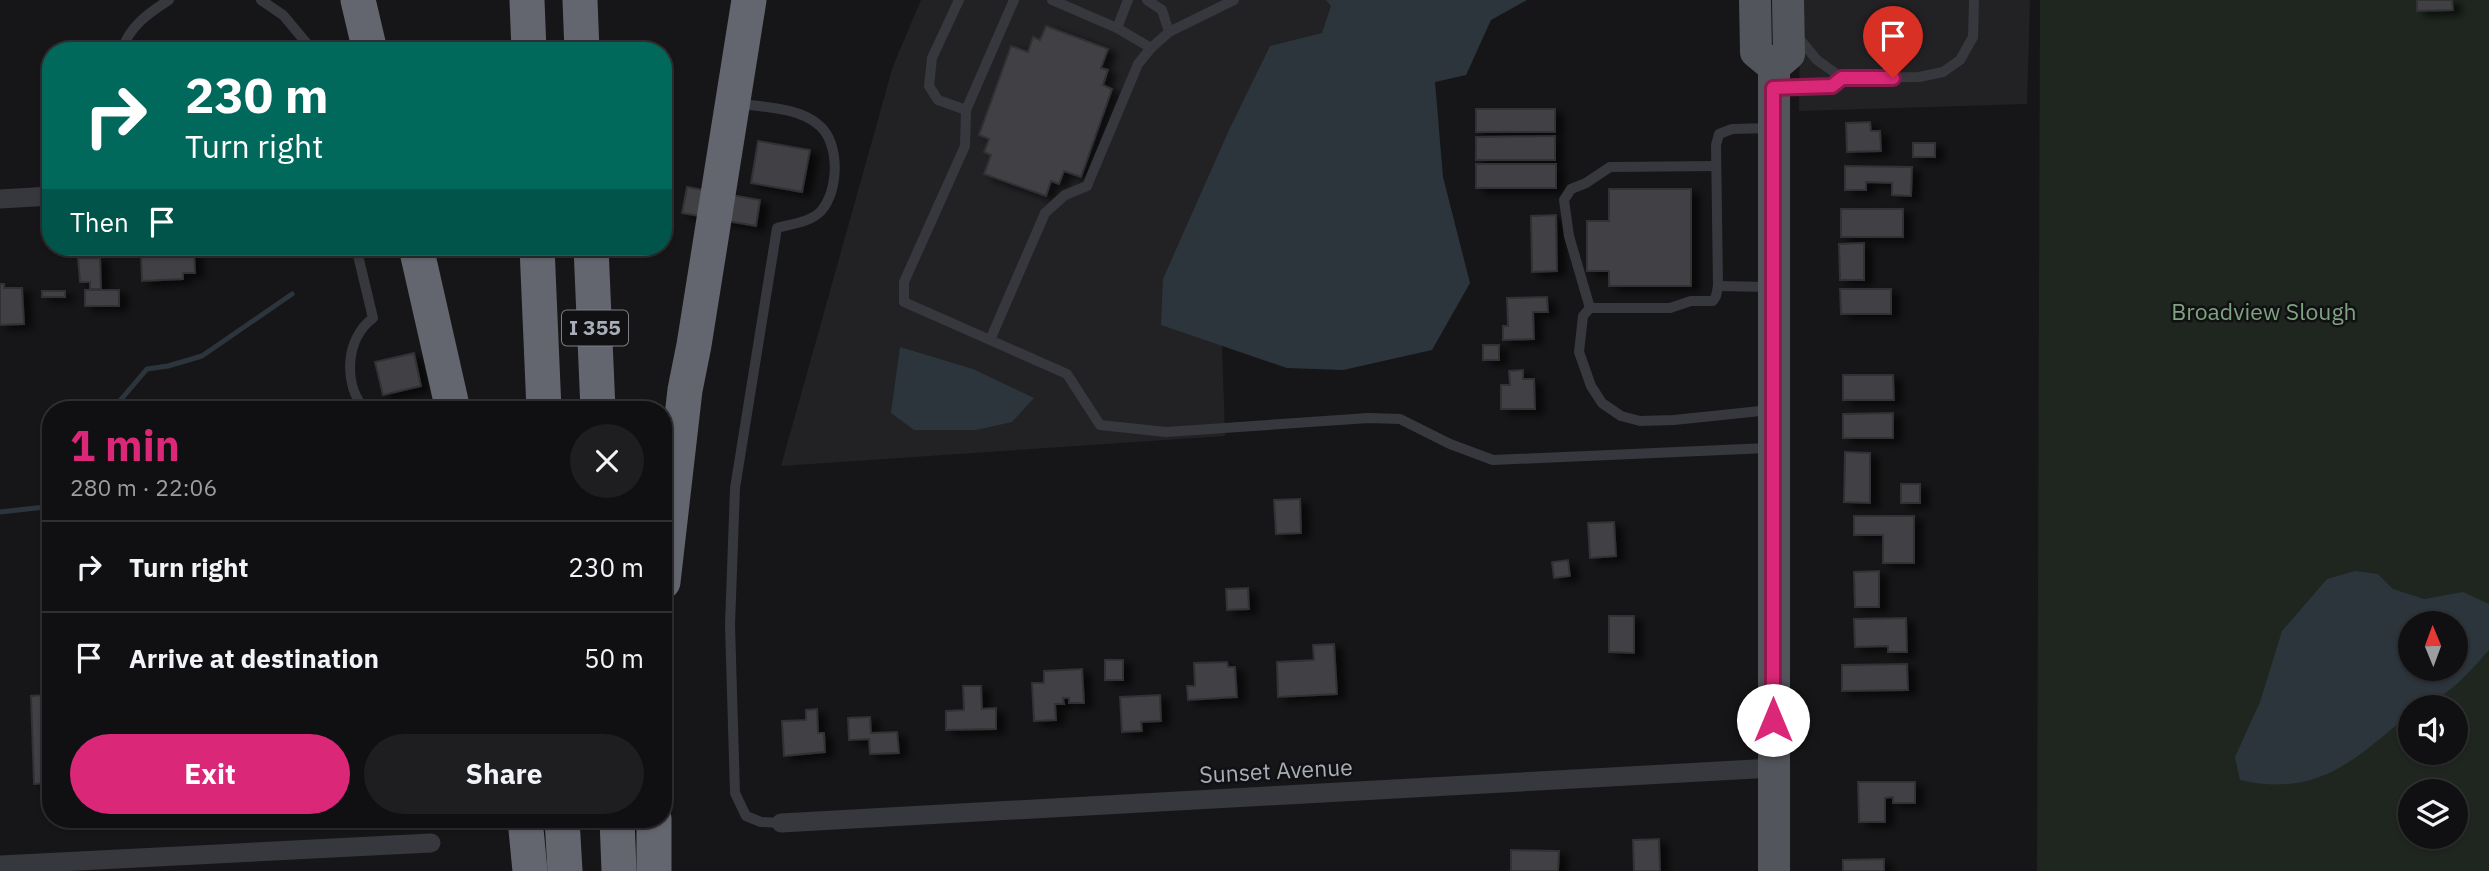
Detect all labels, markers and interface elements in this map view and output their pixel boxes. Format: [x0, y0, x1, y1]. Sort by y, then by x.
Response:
pin [1863, 6, 1923, 78]
icon: arrive [1874, 17, 1912, 55]
text: 230 m [185, 63, 329, 126]
icon: right [70, 70, 161, 161]
text: Turn right [185, 125, 323, 167]
icon: arrive [143, 203, 181, 241]
text: Then [70, 205, 129, 239]
park label: Broadview Slough [2171, 296, 2357, 326]
road number: I 355 [562, 310, 628, 346]
text: 1 min [70, 418, 180, 473]
button: close [570, 424, 644, 498]
text: 280 m · 22:06 [70, 472, 217, 502]
icon: right [70, 548, 108, 586]
text: Turn right [129, 550, 248, 584]
text: 230 m [568, 550, 644, 584]
north arrow [2398, 611, 2468, 681]
map controls [2398, 611, 2468, 849]
icon: arrive [70, 639, 108, 677]
text: Arrive at destination [129, 641, 379, 675]
text: 50 m [584, 641, 644, 675]
position arrow [1736, 683, 1810, 757]
button: sound [2398, 695, 2468, 765]
button: Exit [70, 734, 350, 814]
button: Share [364, 734, 644, 814]
street label: Sunset Avenue [1198, 751, 1353, 789]
button: layers [2398, 779, 2468, 849]

